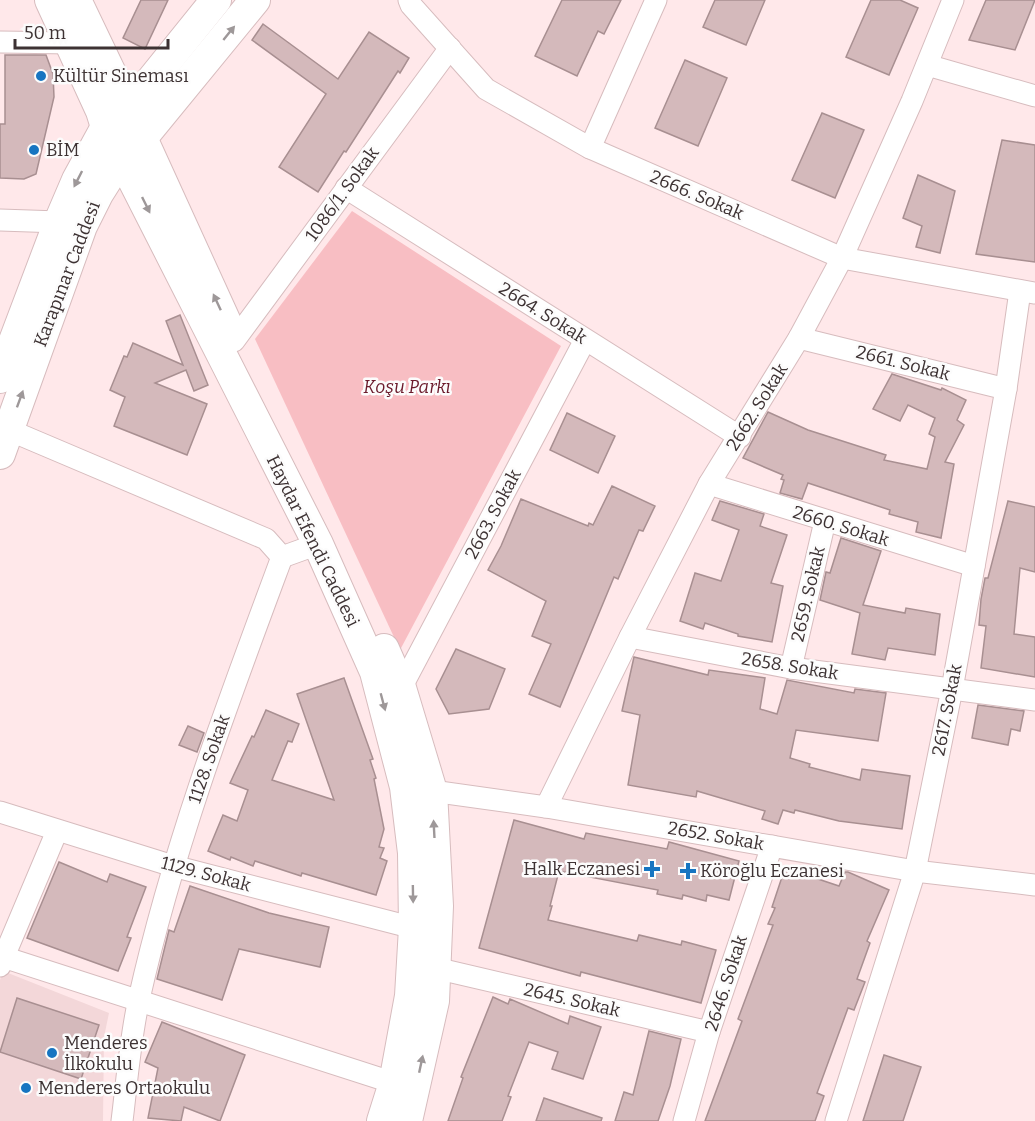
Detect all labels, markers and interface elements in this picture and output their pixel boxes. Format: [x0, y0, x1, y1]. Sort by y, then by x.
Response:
scale bar [15, 12, 168, 50]
text: 50 m [24, 22, 66, 44]
one-way arrow [222, 25, 234, 40]
place label: Kültür Sineması [53, 65, 189, 87]
marker: Kültür Sineması [34, 69, 48, 83]
place label: BİM [46, 139, 79, 161]
street label: 1086/1. Sokak [300, 142, 384, 245]
marker: BİM [27, 143, 41, 157]
street label: 2666. Sokak [647, 165, 748, 225]
one-way arrow [74, 170, 83, 187]
one-way arrow [141, 196, 151, 213]
street label: Karapınar Caddesi [29, 198, 105, 350]
street label: 2664. Sokak [495, 277, 592, 349]
one-way arrow [212, 293, 222, 311]
street label: 2661. Sokak [854, 341, 953, 385]
street label: 2662. Sokak [722, 359, 793, 455]
park label: Koşu Parkı [363, 376, 451, 398]
one-way arrow [15, 390, 25, 408]
street label: Haydar Efendi Caddesi [262, 451, 364, 631]
street label: 2663. Sokak [460, 465, 526, 563]
street label: 2660. Sokak [790, 501, 893, 551]
street label: 2659. Sokak [786, 543, 830, 644]
street label: 2658. Sokak [740, 647, 841, 685]
street label: 2617. Sokak [927, 662, 967, 758]
one-way arrow [379, 694, 388, 712]
street label: 1128. Sokak [184, 711, 235, 806]
street label: 2652. Sokak [666, 817, 767, 855]
one-way arrow [430, 819, 439, 838]
street label: 1129. Sokak [159, 851, 254, 897]
place label: Halk Eczanesi [523, 858, 640, 880]
place label: Köroğlu Eczanesi [700, 860, 844, 882]
marker: Halk Eczanesi [645, 862, 659, 876]
marker: Köroğlu Eczanesi [681, 864, 695, 878]
one-way arrow [409, 885, 418, 904]
street label: 2646. Sokak [700, 932, 752, 1034]
street label: 2645. Sokak [522, 978, 623, 1022]
place label: Menderes İlkokulu [64, 1032, 147, 1075]
marker: Menderes İlkokulu [45, 1046, 59, 1060]
one-way arrow [417, 1054, 426, 1073]
place label: Menderes Ortaokulu [38, 1077, 210, 1099]
marker: Menderes Ortaokulu [19, 1081, 33, 1095]

